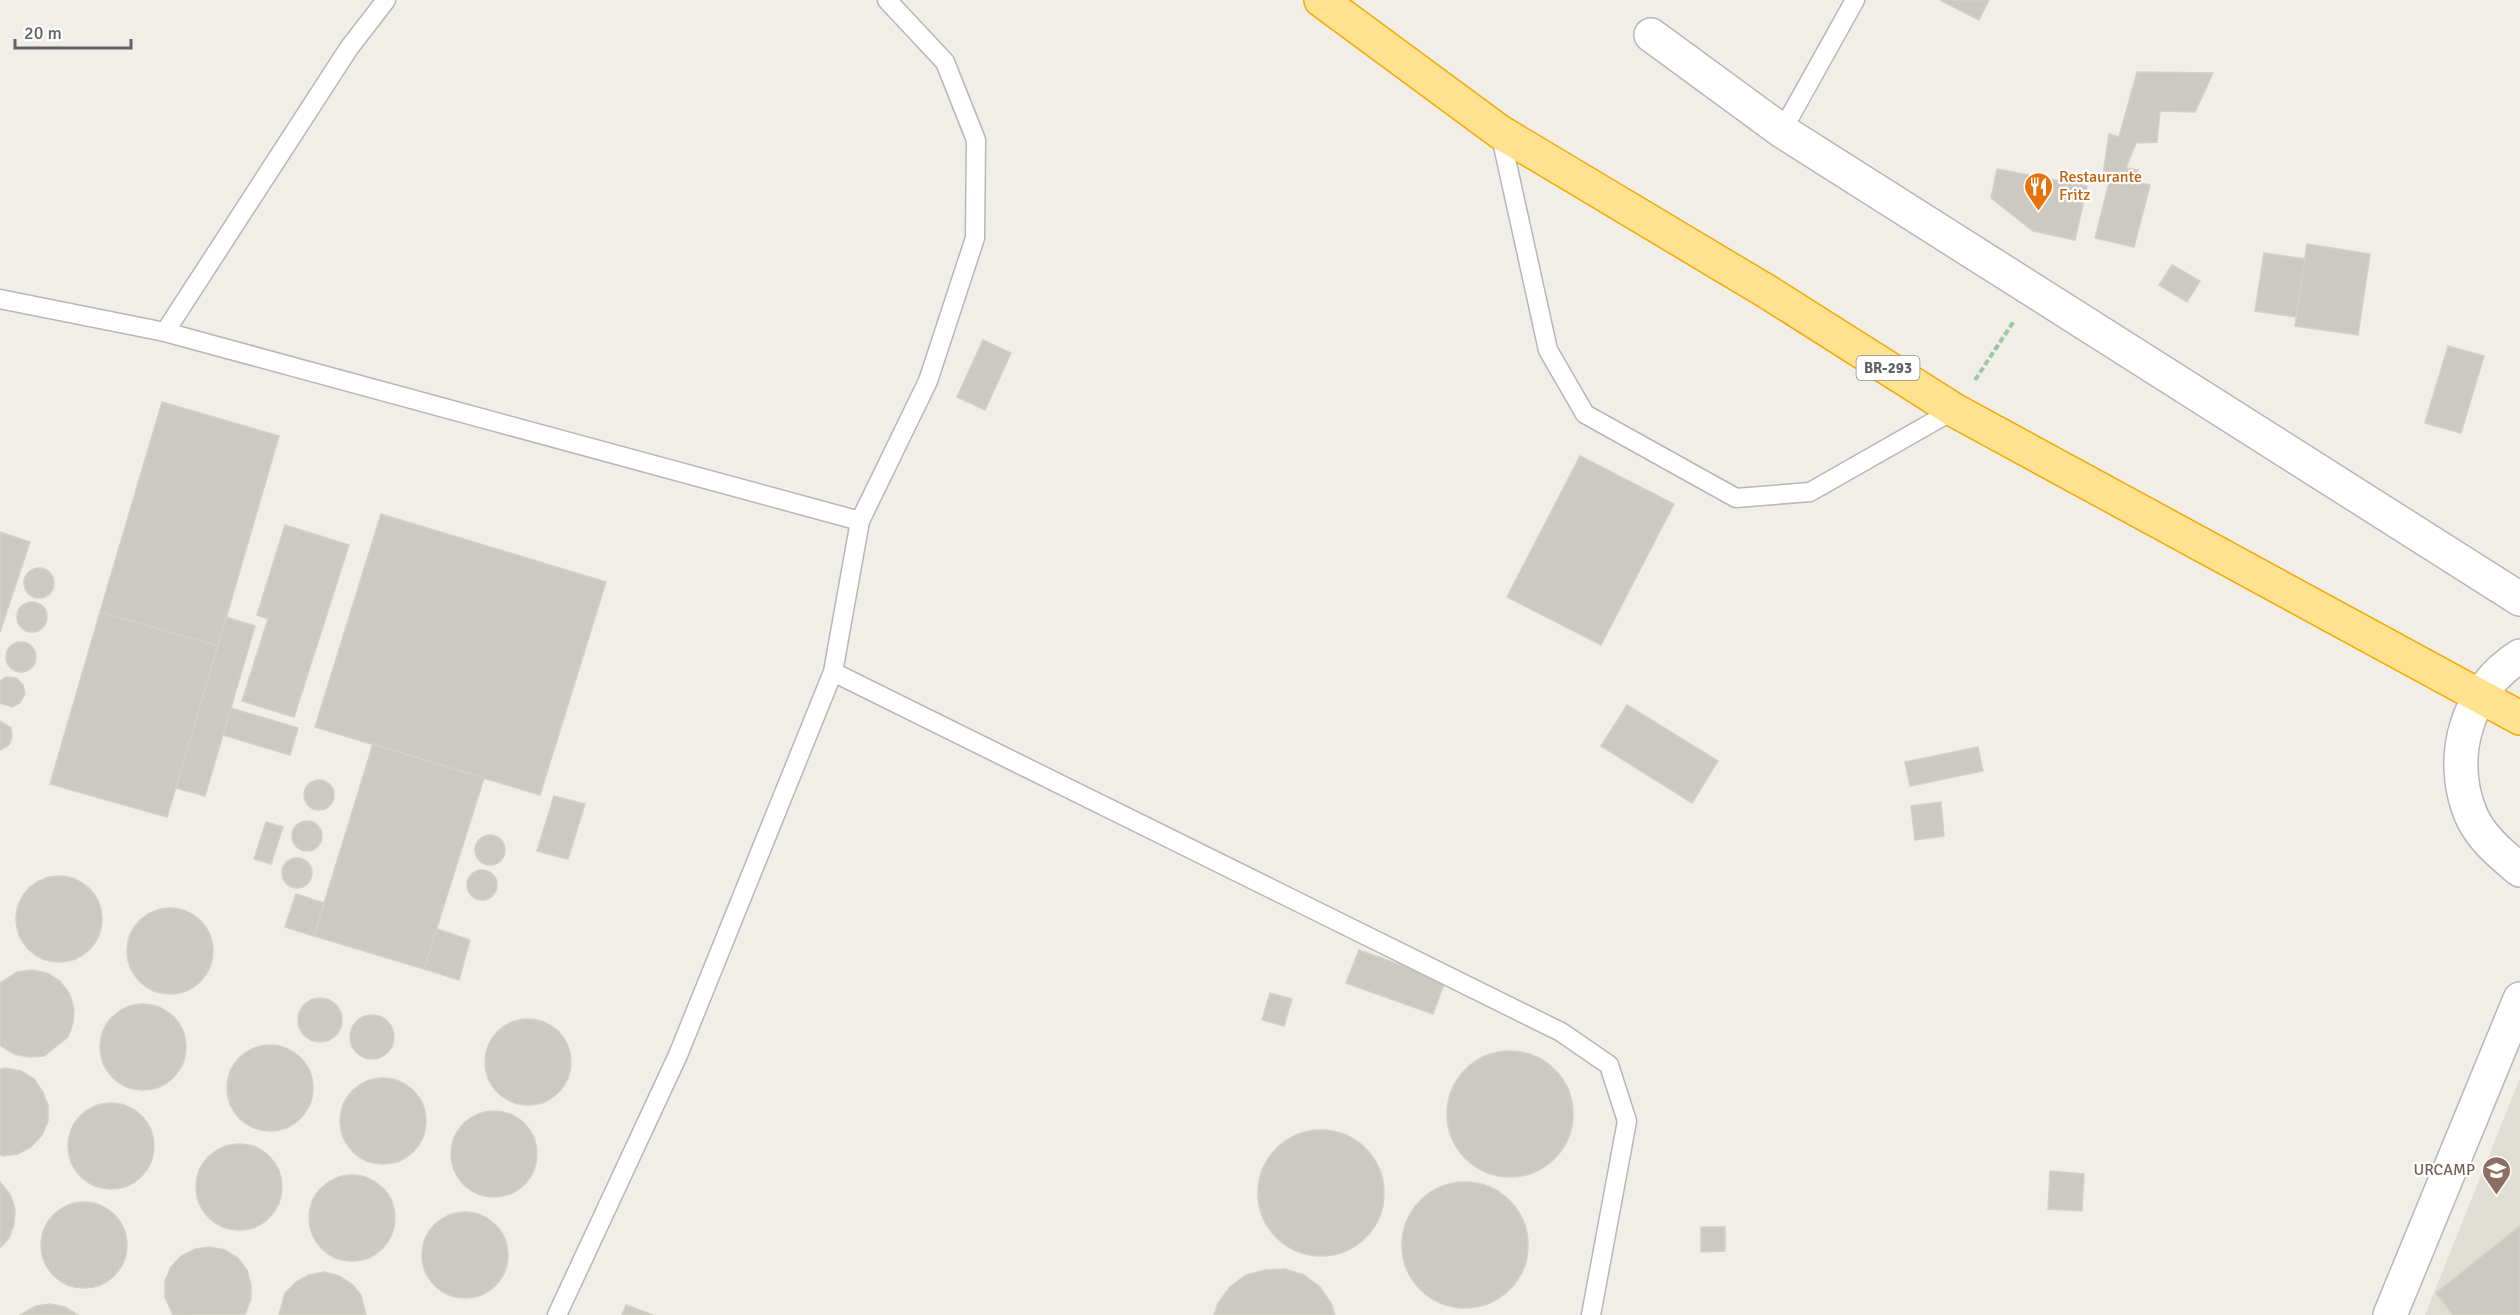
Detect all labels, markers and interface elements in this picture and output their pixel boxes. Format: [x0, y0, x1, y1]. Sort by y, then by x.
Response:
scale bar [15, 12, 130, 50]
text: 20 m [24, 22, 62, 44]
place label: Restaurante Fritz [2059, 167, 2142, 205]
restaurant icon: Restaurante Fritz [2022, 170, 2054, 212]
road number: BR-293 [1856, 356, 1920, 380]
school or university icon: URCAMP [2480, 1154, 2512, 1196]
place label: URCAMP [2413, 1160, 2475, 1180]

